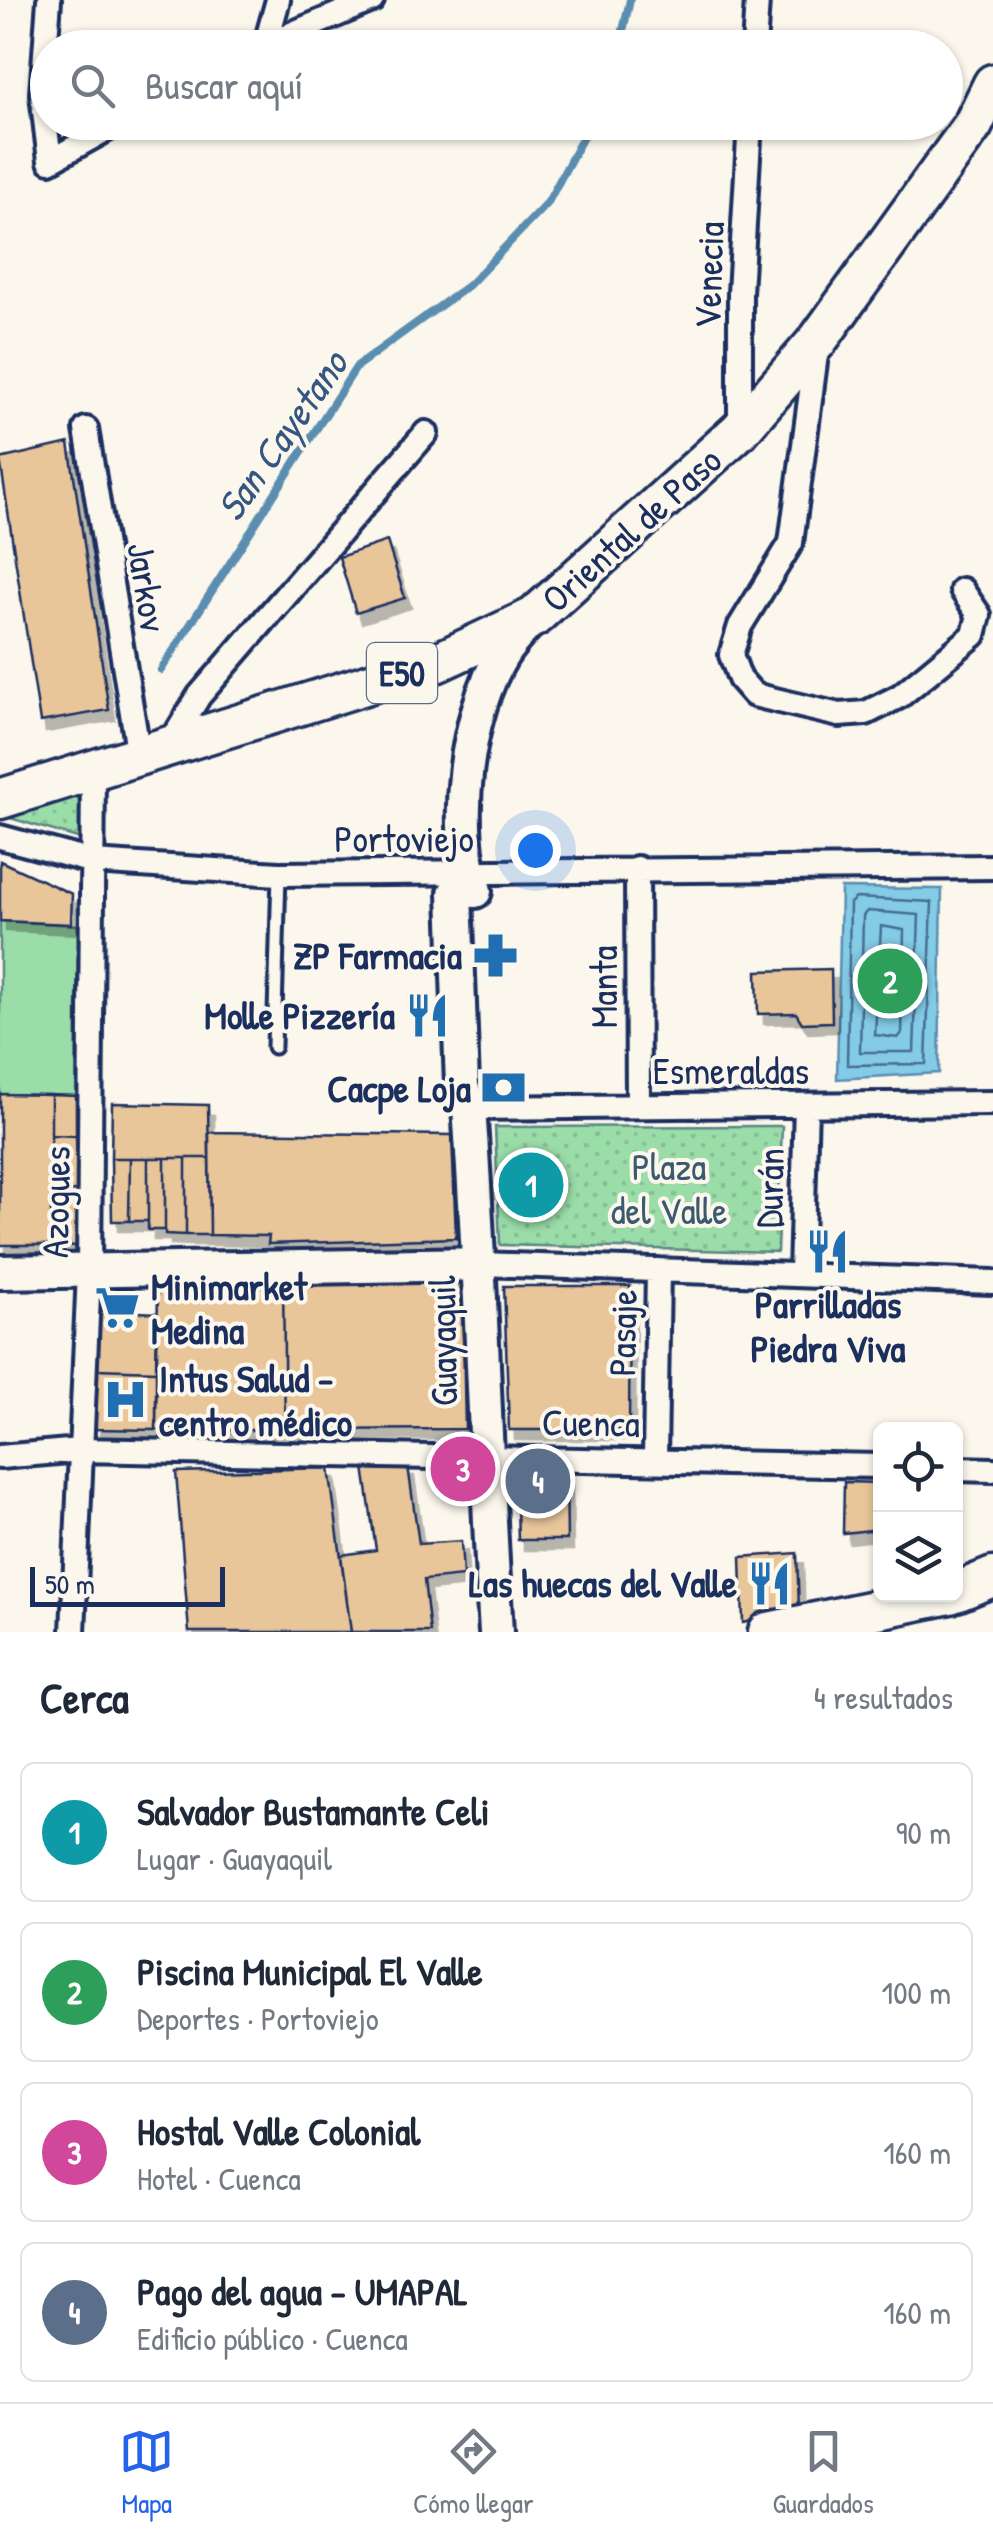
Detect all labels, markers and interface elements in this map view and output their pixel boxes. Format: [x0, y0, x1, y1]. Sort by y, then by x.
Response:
search box [30, 30, 963, 140]
icon: search [65, 58, 120, 113]
text: Buscar aquí [145, 59, 303, 111]
street label: Venecia [680, 221, 736, 329]
water label: San Cayetano [203, 337, 362, 531]
street label: Oriental de Paso [530, 434, 732, 624]
street label: Jarkov [115, 539, 181, 635]
road number: E50 [367, 643, 437, 703]
street label: Portoviejo [334, 812, 474, 864]
your location [510, 825, 561, 876]
place label: ZP Farmacia [293, 929, 462, 981]
pharmacy icon: ZP Farmacia [471, 931, 519, 979]
pin: 2 [858, 944, 922, 1018]
street label: Manta [577, 946, 629, 1028]
place label: Molle Pizzería [204, 989, 395, 1041]
restaurant icon: Molle Pizzería [404, 991, 452, 1039]
street label: Esmeraldas [653, 1044, 809, 1096]
place label: Cacpe Loja [327, 1062, 471, 1115]
bank icon: Cacpe Loja [480, 1064, 528, 1112]
park label: Plaza del Valle [611, 1140, 727, 1236]
street label: Azogues [28, 1146, 82, 1258]
pin: 1 [498, 1148, 564, 1222]
street label: Durán [742, 1148, 796, 1228]
restaurant icon: Parrilladas Piedra Viva [804, 1228, 852, 1276]
place label: Minimarket Medina [151, 1260, 309, 1356]
street label: Guayaquil [415, 1274, 469, 1407]
place label: Parrilladas Piedra Viva [751, 1278, 906, 1374]
supermarket icon: Minimarket Medina [94, 1284, 142, 1332]
street label: Pasaje [595, 1289, 649, 1377]
place label: Intus Salud - centro médico [159, 1352, 353, 1448]
hospital icon: Intus Salud - centro médico [102, 1376, 150, 1424]
street label: Cuenca [542, 1395, 641, 1449]
map controls [873, 1422, 963, 1602]
button: locate [873, 1422, 963, 1512]
pin: 3 [430, 1432, 496, 1506]
pin: 4 [506, 1444, 570, 1518]
button: layers [873, 1512, 963, 1602]
place label: Las huecas del Valle [469, 1557, 737, 1609]
restaurant icon: Las huecas del Valle [746, 1559, 794, 1607]
scale bar [30, 1562, 225, 1606]
text: 50 m [45, 1565, 95, 1603]
text: Cerca [40, 1669, 129, 1726]
text: 4 resultados [814, 1676, 953, 1719]
text: Salvador Bustamante Celi [137, 1785, 490, 1837]
text: 1 [69, 1811, 80, 1854]
text: 90 m [896, 1811, 951, 1854]
text: Lugar · Guayaquil [137, 1837, 332, 1880]
text: Piscina Municipal El Valle [137, 1945, 483, 1997]
text: 2 [67, 1971, 82, 2014]
text: 100 m [882, 1971, 951, 2014]
text: Deportes · Portoviejo [137, 1997, 379, 2040]
text: Hostal Valle Colonial [137, 2105, 420, 2157]
text: 3 [67, 2131, 82, 2174]
text: 160 m [883, 2131, 951, 2174]
text: Hotel · Cuenca [137, 2157, 301, 2200]
text: Pago del agua - UMAPAL [137, 2265, 468, 2317]
text: 4 [68, 2291, 81, 2334]
text: 160 m [883, 2291, 951, 2334]
text: Edificio público · Cuenca [137, 2317, 408, 2360]
tab: Mapa [119, 2424, 174, 2522]
tab: Cómo llegar [413, 2424, 534, 2522]
tab: Guardados [772, 2424, 874, 2522]

